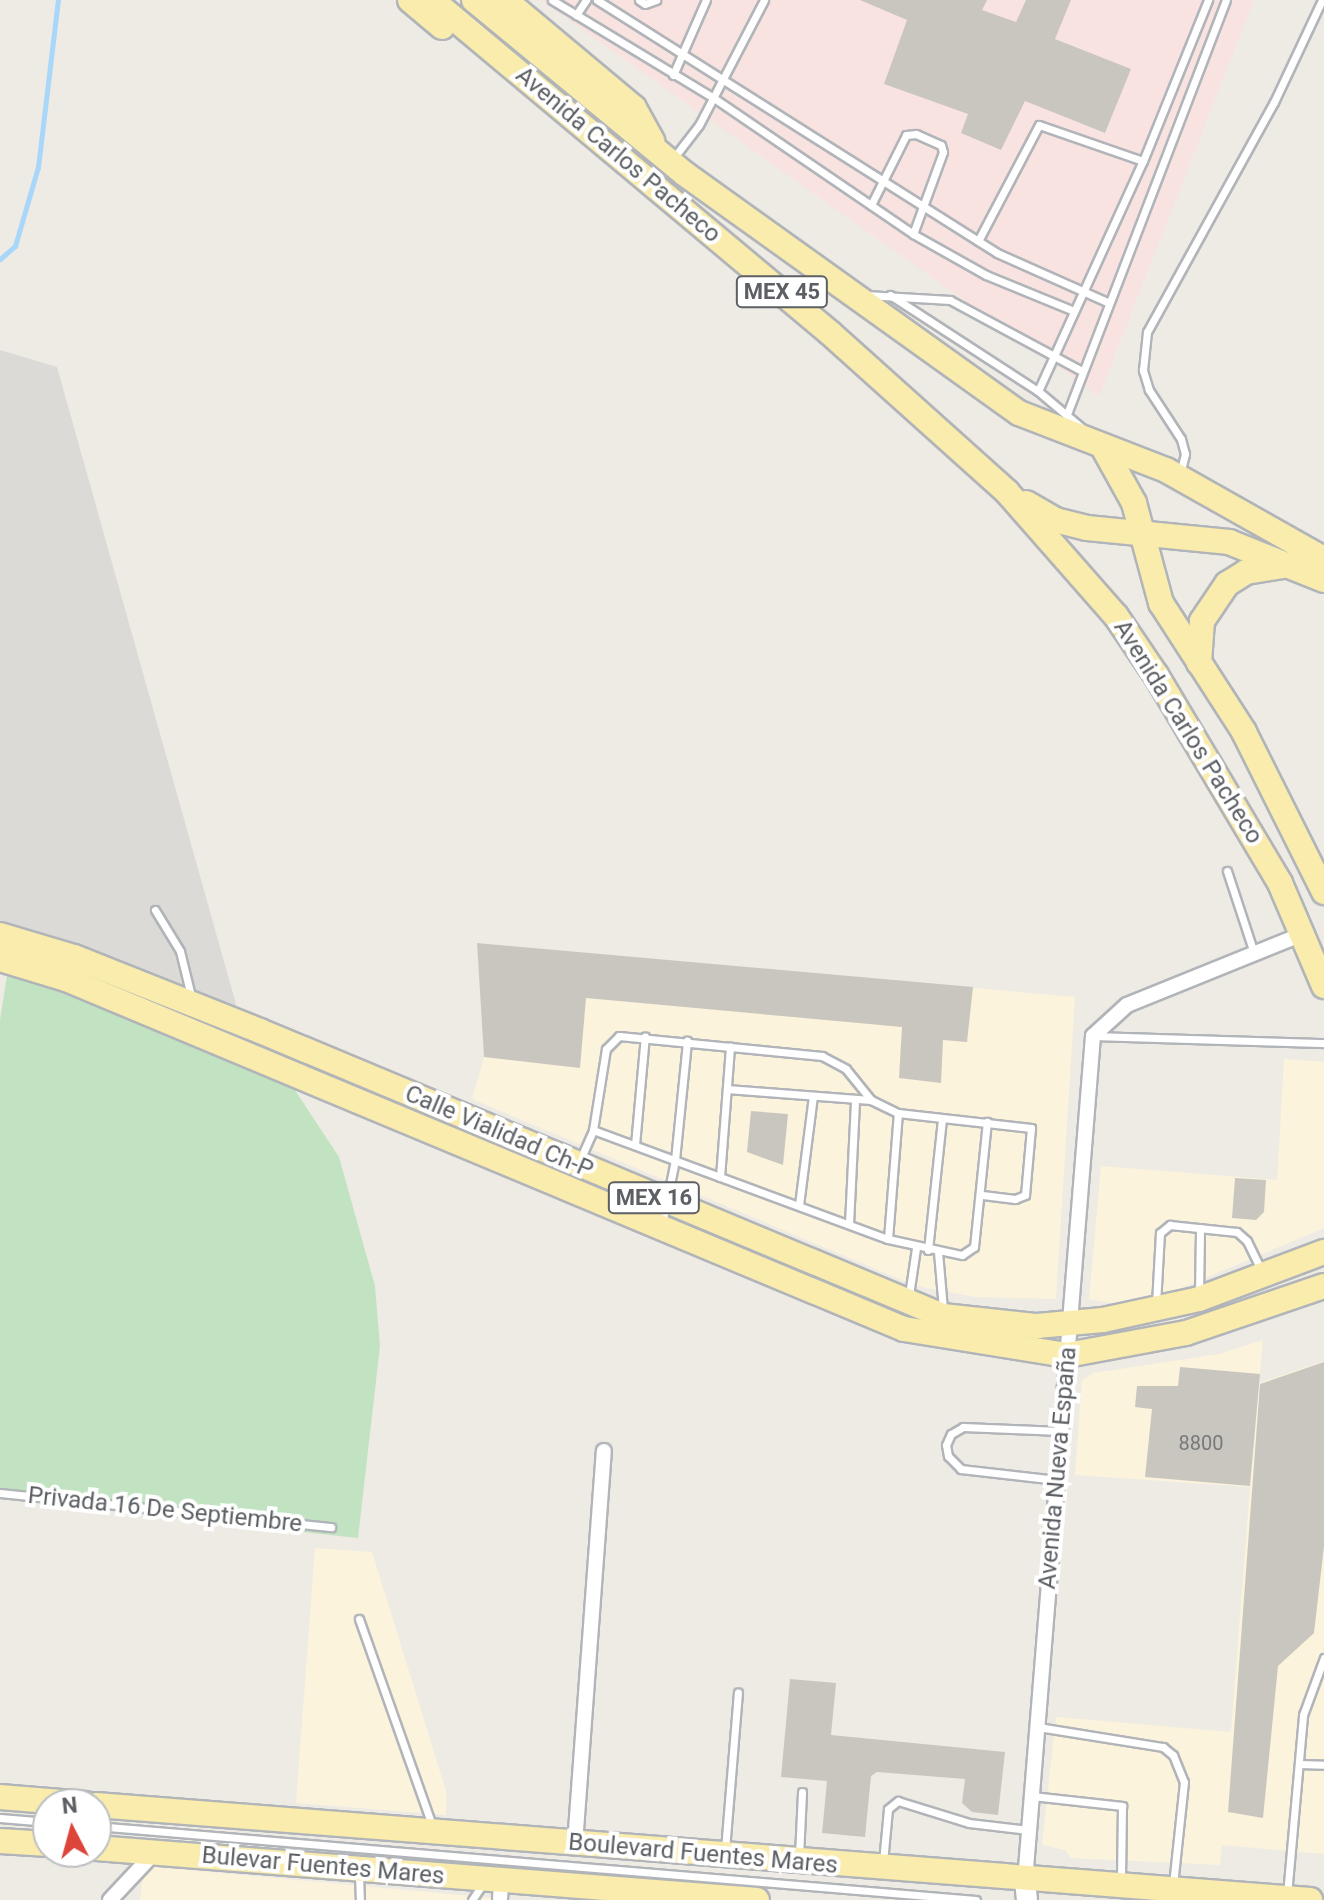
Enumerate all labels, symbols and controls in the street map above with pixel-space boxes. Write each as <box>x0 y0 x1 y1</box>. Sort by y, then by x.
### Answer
street label: Avenida Carlos Pacheco <box>510 61 726 249</box>
road number: MEX 45 <box>734 274 830 310</box>
street label: Avenida Carlos Pacheco <box>1107 615 1269 849</box>
street label: Calle Vialidad Ch-P <box>401 1079 597 1185</box>
road number: MEX 16 <box>606 1180 702 1216</box>
street label: Avenida Nueva España <box>1033 1346 1083 1590</box>
house number: 8800 <box>1179 1431 1223 1455</box>
street label: Privada 16 De Septiembre <box>26 1481 304 1539</box>
north arrow <box>32 1788 112 1868</box>
text: N <box>61 1792 79 1819</box>
street label: Boulevard Fuentes Mares <box>567 1828 839 1880</box>
street label: Bulevar Fuentes Mares <box>201 1841 445 1891</box>

